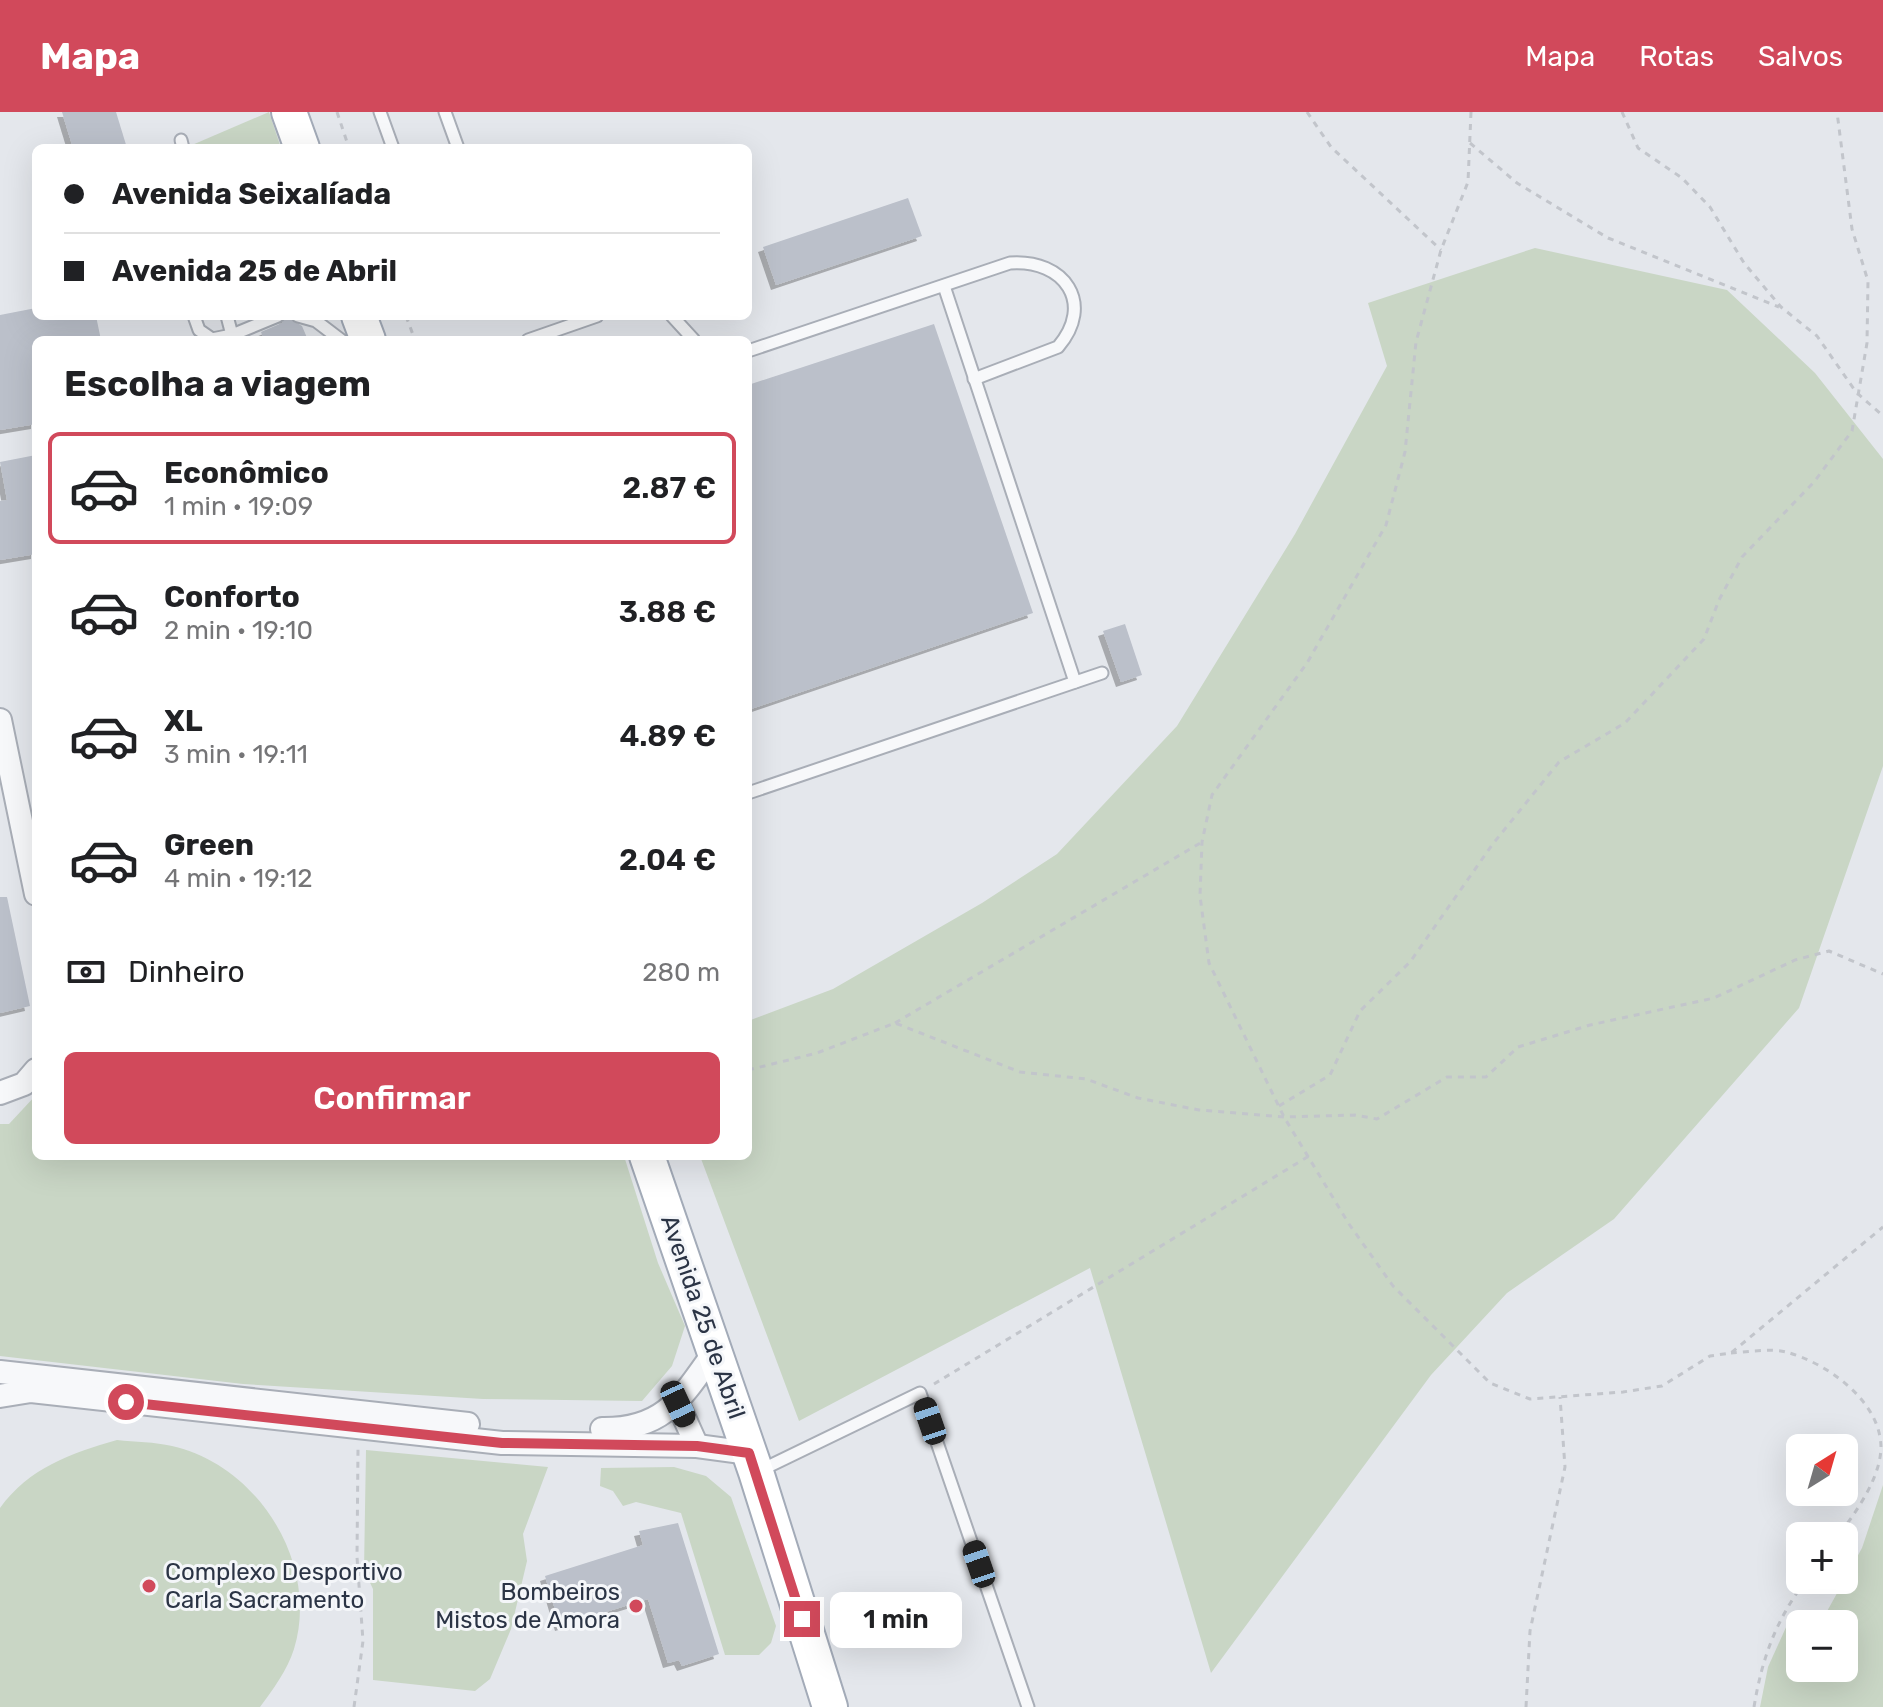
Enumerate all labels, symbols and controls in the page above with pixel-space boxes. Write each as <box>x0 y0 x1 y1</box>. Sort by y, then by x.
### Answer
text: Mapa <box>40 33 140 79</box>
text: Mapa <box>1525 40 1595 73</box>
text: Rotas <box>1639 40 1714 73</box>
text: Salvos <box>1758 40 1843 73</box>
text: Avenida Seixalíada <box>112 176 391 212</box>
text: Avenida 25 de Abril <box>112 253 397 289</box>
text: Escolha a viagem <box>64 362 371 405</box>
icon: car <box>68 452 140 524</box>
text: Econômico <box>164 455 329 491</box>
text: 2.87 € <box>622 470 716 506</box>
text: 1 min · 19:09 <box>164 491 313 522</box>
icon: car <box>68 576 140 648</box>
text: Conforto <box>164 579 300 615</box>
text: 3.88 € <box>619 594 716 630</box>
text: 2 min · 19:10 <box>164 615 313 646</box>
icon: car <box>68 700 140 772</box>
text: XL <box>164 703 203 739</box>
text: 4.89 € <box>619 718 716 754</box>
text: 3 min · 19:11 <box>164 739 308 770</box>
icon: car <box>68 824 140 896</box>
text: Green <box>164 827 254 863</box>
text: 2.04 € <box>619 842 716 878</box>
text: 4 min · 19:12 <box>164 863 313 894</box>
icon: cash <box>64 950 108 994</box>
text: Dinheiro <box>128 954 245 990</box>
text: 280 m <box>642 957 720 988</box>
button: Confirmar <box>64 1052 720 1144</box>
street label: Avenida 25 de Abril <box>655 1211 751 1423</box>
car <box>657 1377 699 1431</box>
route start <box>108 1384 144 1420</box>
car <box>911 1394 949 1448</box>
north arrow <box>1786 1434 1858 1506</box>
map controls <box>1786 1434 1858 1682</box>
button: + <box>1786 1522 1858 1594</box>
car <box>960 1537 998 1591</box>
place label: Complexo Desportivo Carla Sacramento <box>165 1558 403 1614</box>
marker: Complexo Desportivo Carla Sacramento <box>140 1577 158 1595</box>
place label: Bombeiros Mistos de Amora <box>435 1578 620 1634</box>
callout: 1 min <box>830 1591 962 1647</box>
marker: Bombeiros Mistos de Amora <box>627 1597 645 1615</box>
route end <box>784 1601 820 1637</box>
text: 1 min <box>863 1604 929 1635</box>
button: − <box>1786 1610 1858 1682</box>

